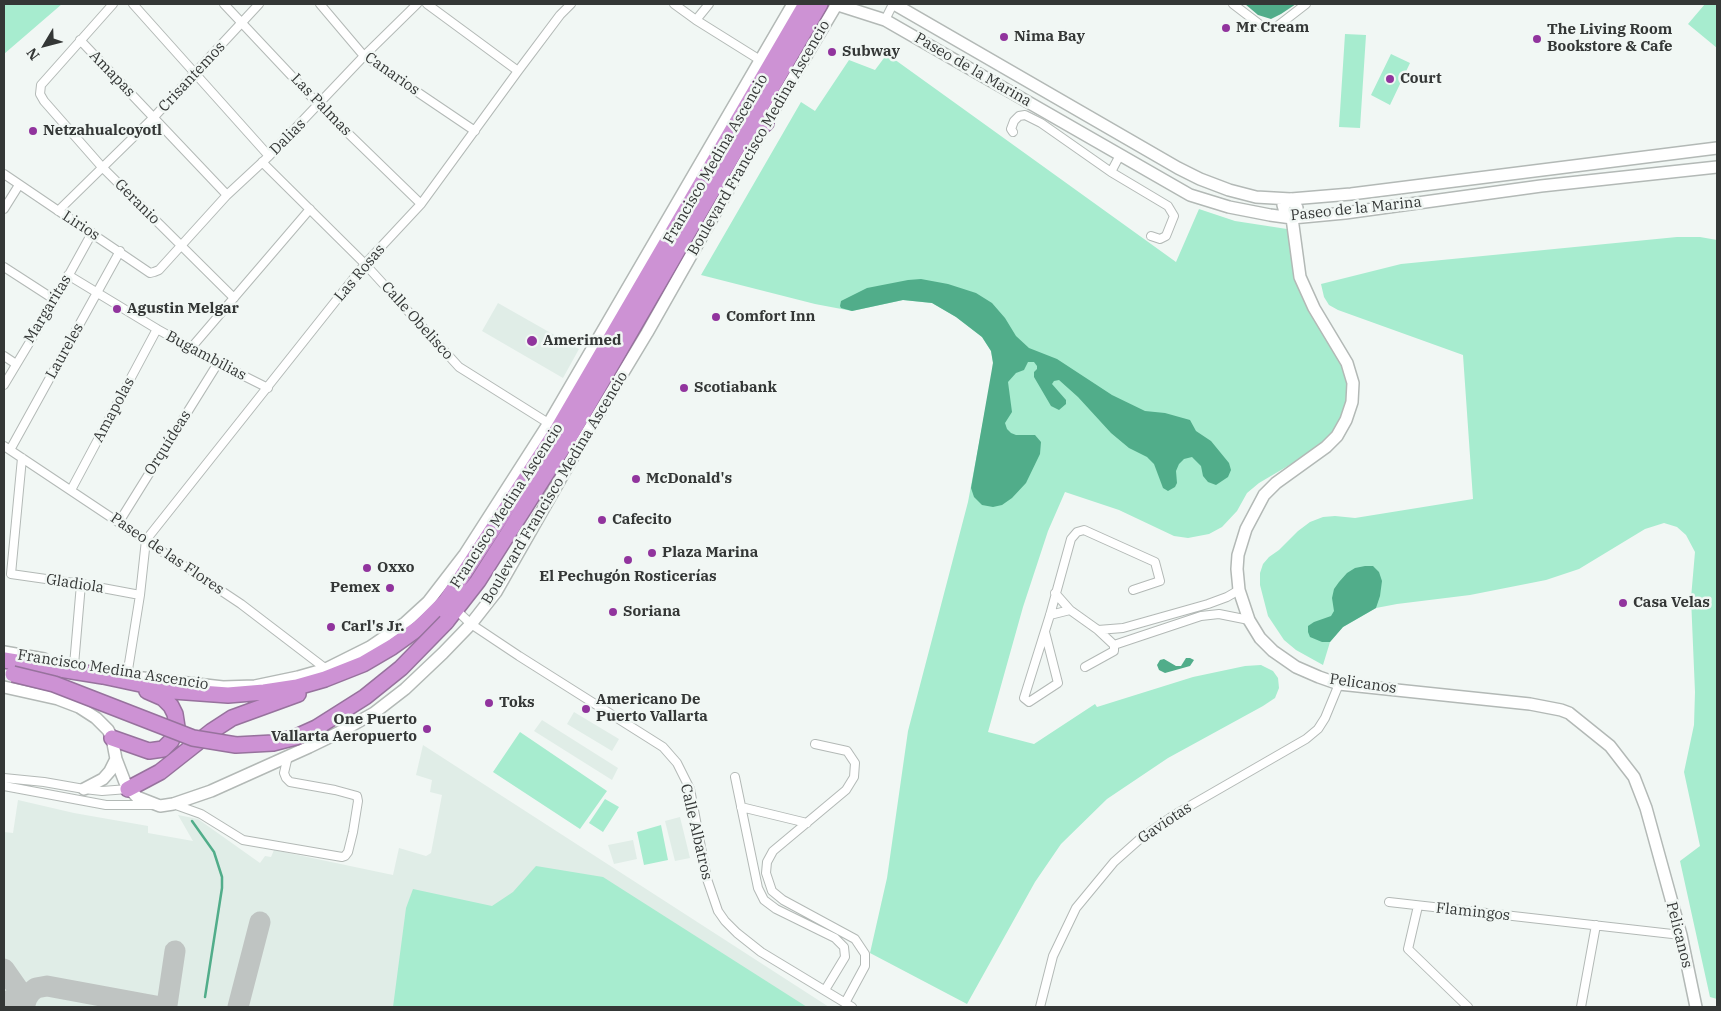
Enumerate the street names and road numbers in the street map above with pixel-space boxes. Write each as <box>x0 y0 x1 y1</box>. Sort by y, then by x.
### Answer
street label: Boulevard Francisco Medina Ascencio <box>684 17 834 259</box>
street label: Paseo de la Marina <box>911 29 1035 111</box>
street label: Crisantemos <box>155 38 229 116</box>
street label: Amapas <box>86 47 138 101</box>
street label: Canarios <box>361 49 423 99</box>
street label: Las Palmas <box>287 70 355 140</box>
street label: Francisco Medina Ascencio <box>660 71 772 247</box>
street label: Dalias <box>266 115 310 159</box>
street label: Geranio <box>111 176 163 228</box>
street label: Paseo de la Marina <box>1289 193 1423 225</box>
street label: Lirios <box>59 207 103 245</box>
street label: Las Rosas <box>331 241 389 305</box>
street label: Margaritas <box>21 272 75 346</box>
street label: Calle Obelisco <box>377 278 457 364</box>
street label: Laureles <box>42 320 88 382</box>
street label: Bugambilias <box>163 327 249 385</box>
street label: Boulevard Francisco Medina Ascencio <box>478 368 632 608</box>
street label: Amapolas <box>89 375 139 445</box>
street label: Orquídeas <box>141 407 195 479</box>
street label: Francisco Medina Ascencio <box>447 420 567 592</box>
street label: Paseo de las Flores <box>107 509 227 599</box>
street label: Gladiola <box>45 571 105 597</box>
street label: Francisco Medina Ascencio <box>16 646 210 694</box>
street label: Pelicanos <box>1328 670 1398 698</box>
street label: Calle Albatros <box>676 782 716 882</box>
street label: Gaviotas <box>1135 798 1195 848</box>
street label: Flamingos <box>1435 899 1511 925</box>
street label: Pelicanos <box>1662 900 1696 970</box>

